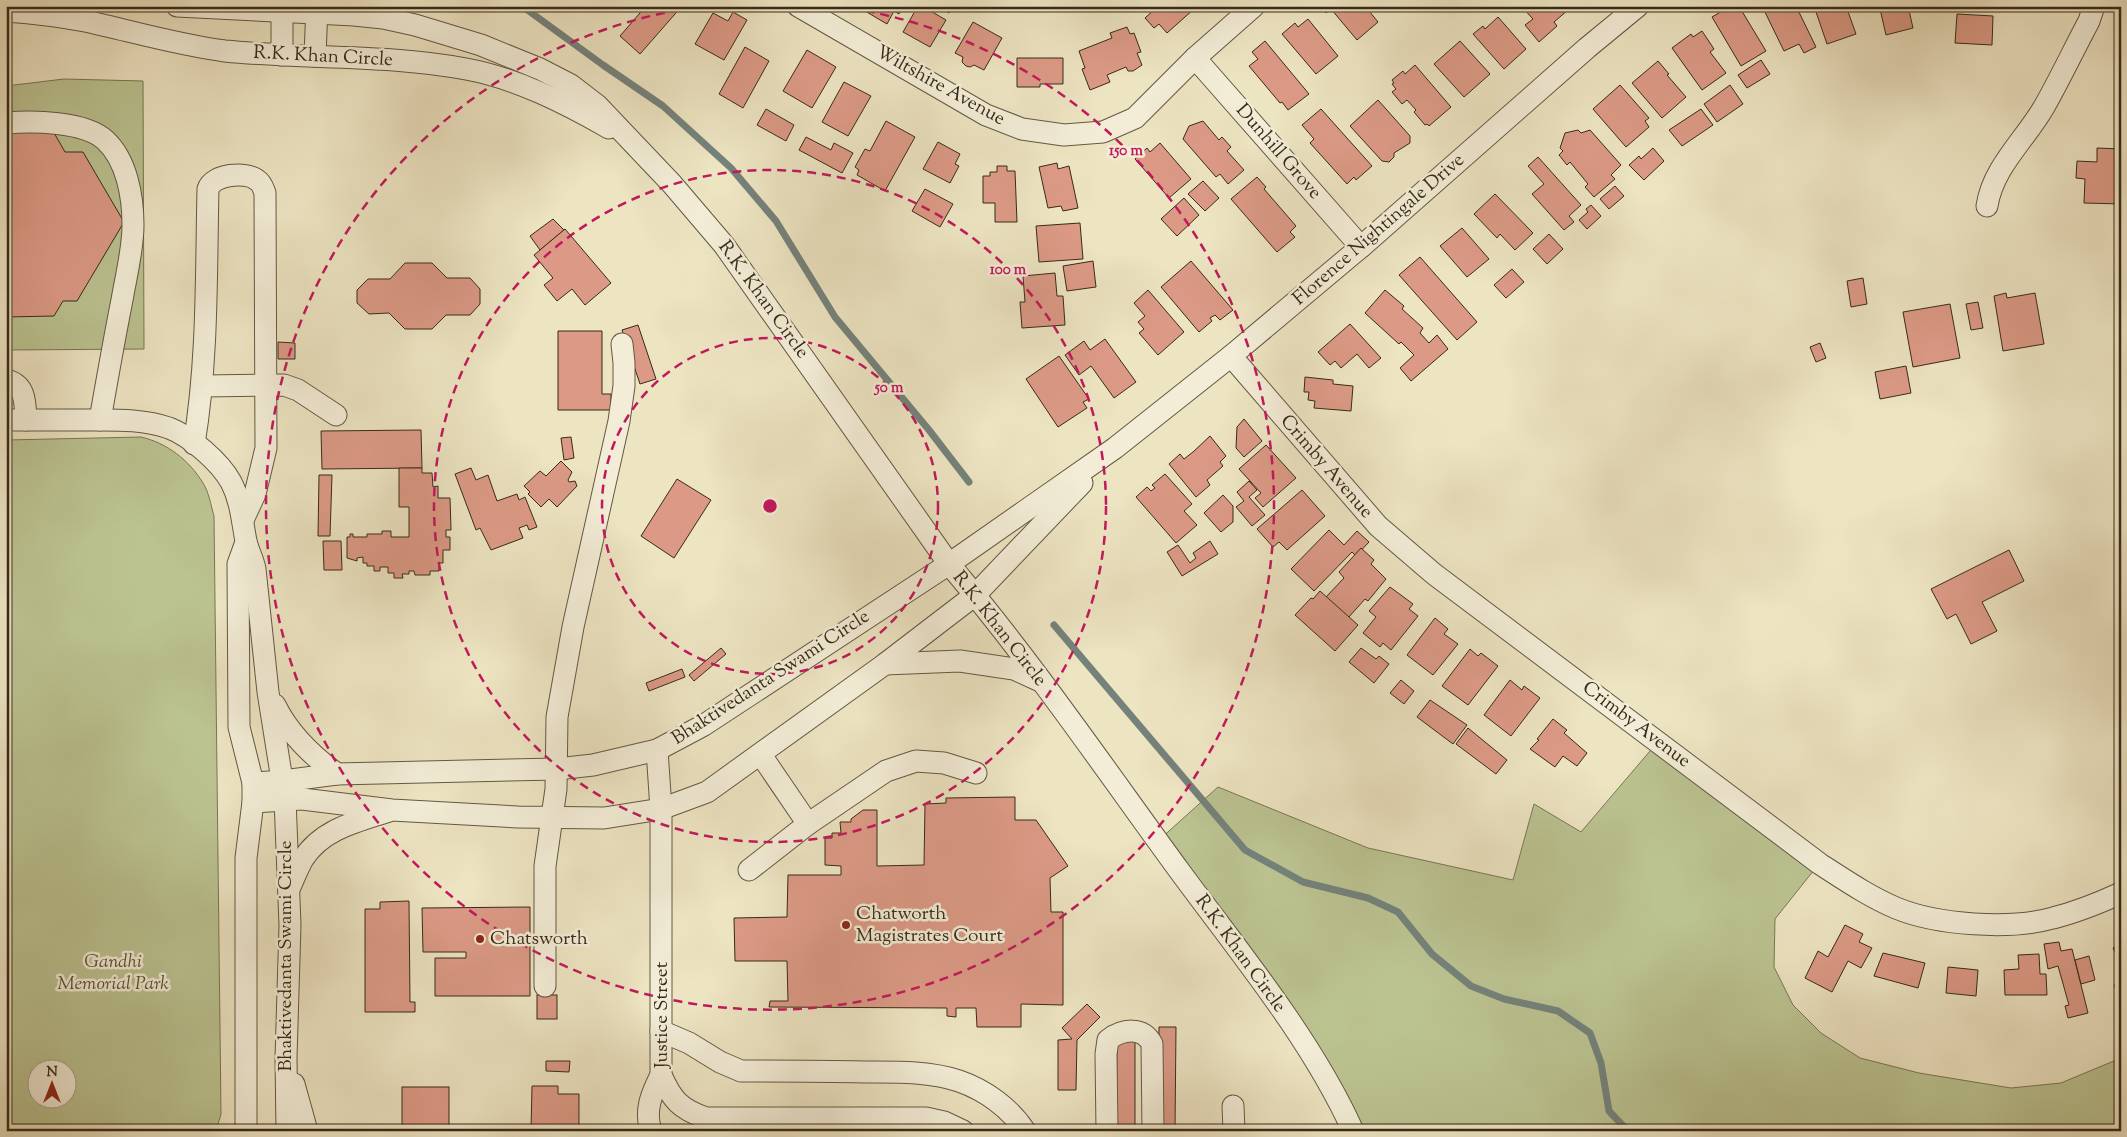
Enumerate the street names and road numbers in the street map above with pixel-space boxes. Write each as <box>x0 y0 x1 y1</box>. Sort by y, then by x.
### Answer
street label: Wiltshire Avenue <box>870 39 1010 133</box>
street label: R.K. Khan Circle <box>252 40 394 74</box>
street label: Dunhill Grove <box>1229 98 1327 206</box>
street label: Florence Nightingale Drive <box>1287 148 1471 312</box>
street label: R.K. Khan Circle <box>711 235 815 365</box>
street label: Crimby Avenue <box>1273 409 1379 525</box>
street label: R.K. Khan Circle <box>945 566 1053 693</box>
street label: Bhaktivedanta Swami Circle <box>667 604 875 752</box>
street label: Crimby Avenue <box>1576 675 1696 775</box>
street label: Bhaktivedanta Swami Circle <box>273 840 300 1072</box>
street label: R.K. Khan Circle <box>1188 889 1292 1019</box>
street label: Justice Street <box>649 961 676 1069</box>

